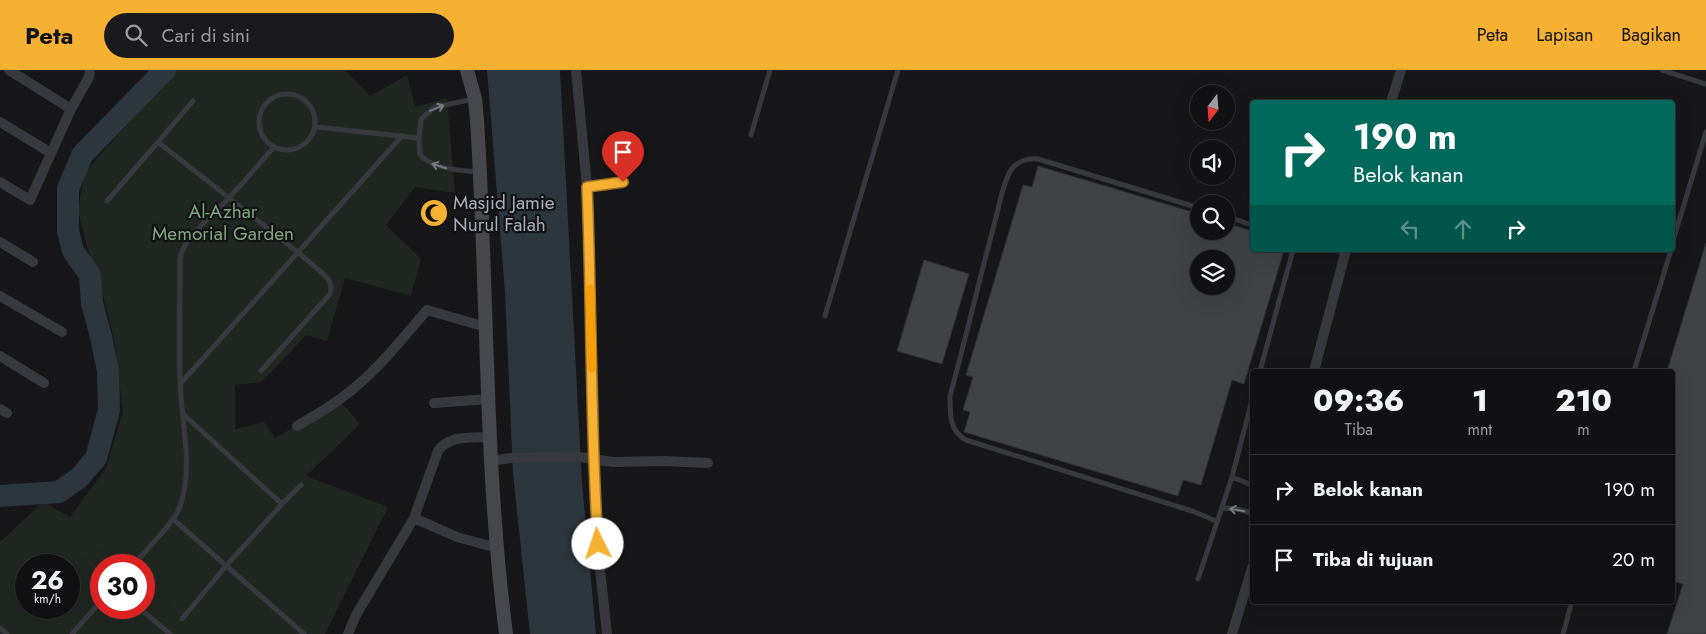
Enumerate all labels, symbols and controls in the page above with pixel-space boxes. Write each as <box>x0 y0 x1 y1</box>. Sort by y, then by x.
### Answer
search box <box>104 13 454 58</box>
text: Peta <box>25 18 74 53</box>
icon: search <box>122 21 150 49</box>
text: Cari di sini <box>162 22 250 49</box>
text: Peta <box>1477 22 1508 48</box>
text: Lapisan <box>1536 22 1593 48</box>
text: Bagikan <box>1621 22 1681 48</box>
north arrow <box>1190 85 1235 130</box>
map controls <box>1190 85 1235 295</box>
one-way arrow <box>429 103 444 112</box>
text: 190 m <box>1353 112 1457 162</box>
icon: right <box>1270 120 1335 185</box>
pin <box>602 131 644 182</box>
icon: arrive <box>609 138 637 166</box>
button: sound <box>1190 140 1235 185</box>
text: Belok kanan <box>1353 158 1464 190</box>
one-way arrow <box>432 160 448 170</box>
place label: Masjid Jamie Nurul Falah <box>453 189 555 238</box>
button: search <box>1190 195 1235 240</box>
park label: Al-Azhar Memorial Garden <box>152 198 294 247</box>
mosque icon: Masjid Jamie Nurul Falah <box>419 198 449 228</box>
icon: left <box>1396 215 1424 243</box>
icon: ahead <box>1449 215 1477 243</box>
icon: right <box>1502 215 1530 243</box>
button: layers <box>1190 250 1235 295</box>
text: 09:36 <box>1313 379 1404 422</box>
text: 1 <box>1472 379 1488 422</box>
text: 210 <box>1555 379 1612 422</box>
text: Tiba <box>1345 418 1373 441</box>
text: mnt <box>1467 418 1492 441</box>
text: m <box>1577 418 1590 441</box>
icon: right <box>1270 476 1298 504</box>
text: Belok kanan <box>1313 476 1423 503</box>
text: 190 m <box>1604 476 1655 503</box>
one-way arrow <box>1230 504 1246 514</box>
position arrow <box>571 517 623 569</box>
icon: arrive <box>1270 546 1298 574</box>
text: Tiba di tujuan <box>1313 546 1433 573</box>
text: 20 m <box>1612 546 1655 573</box>
speed limit sign: 30 <box>90 554 155 619</box>
text: 26 <box>31 562 64 598</box>
text: km/h <box>34 590 61 608</box>

